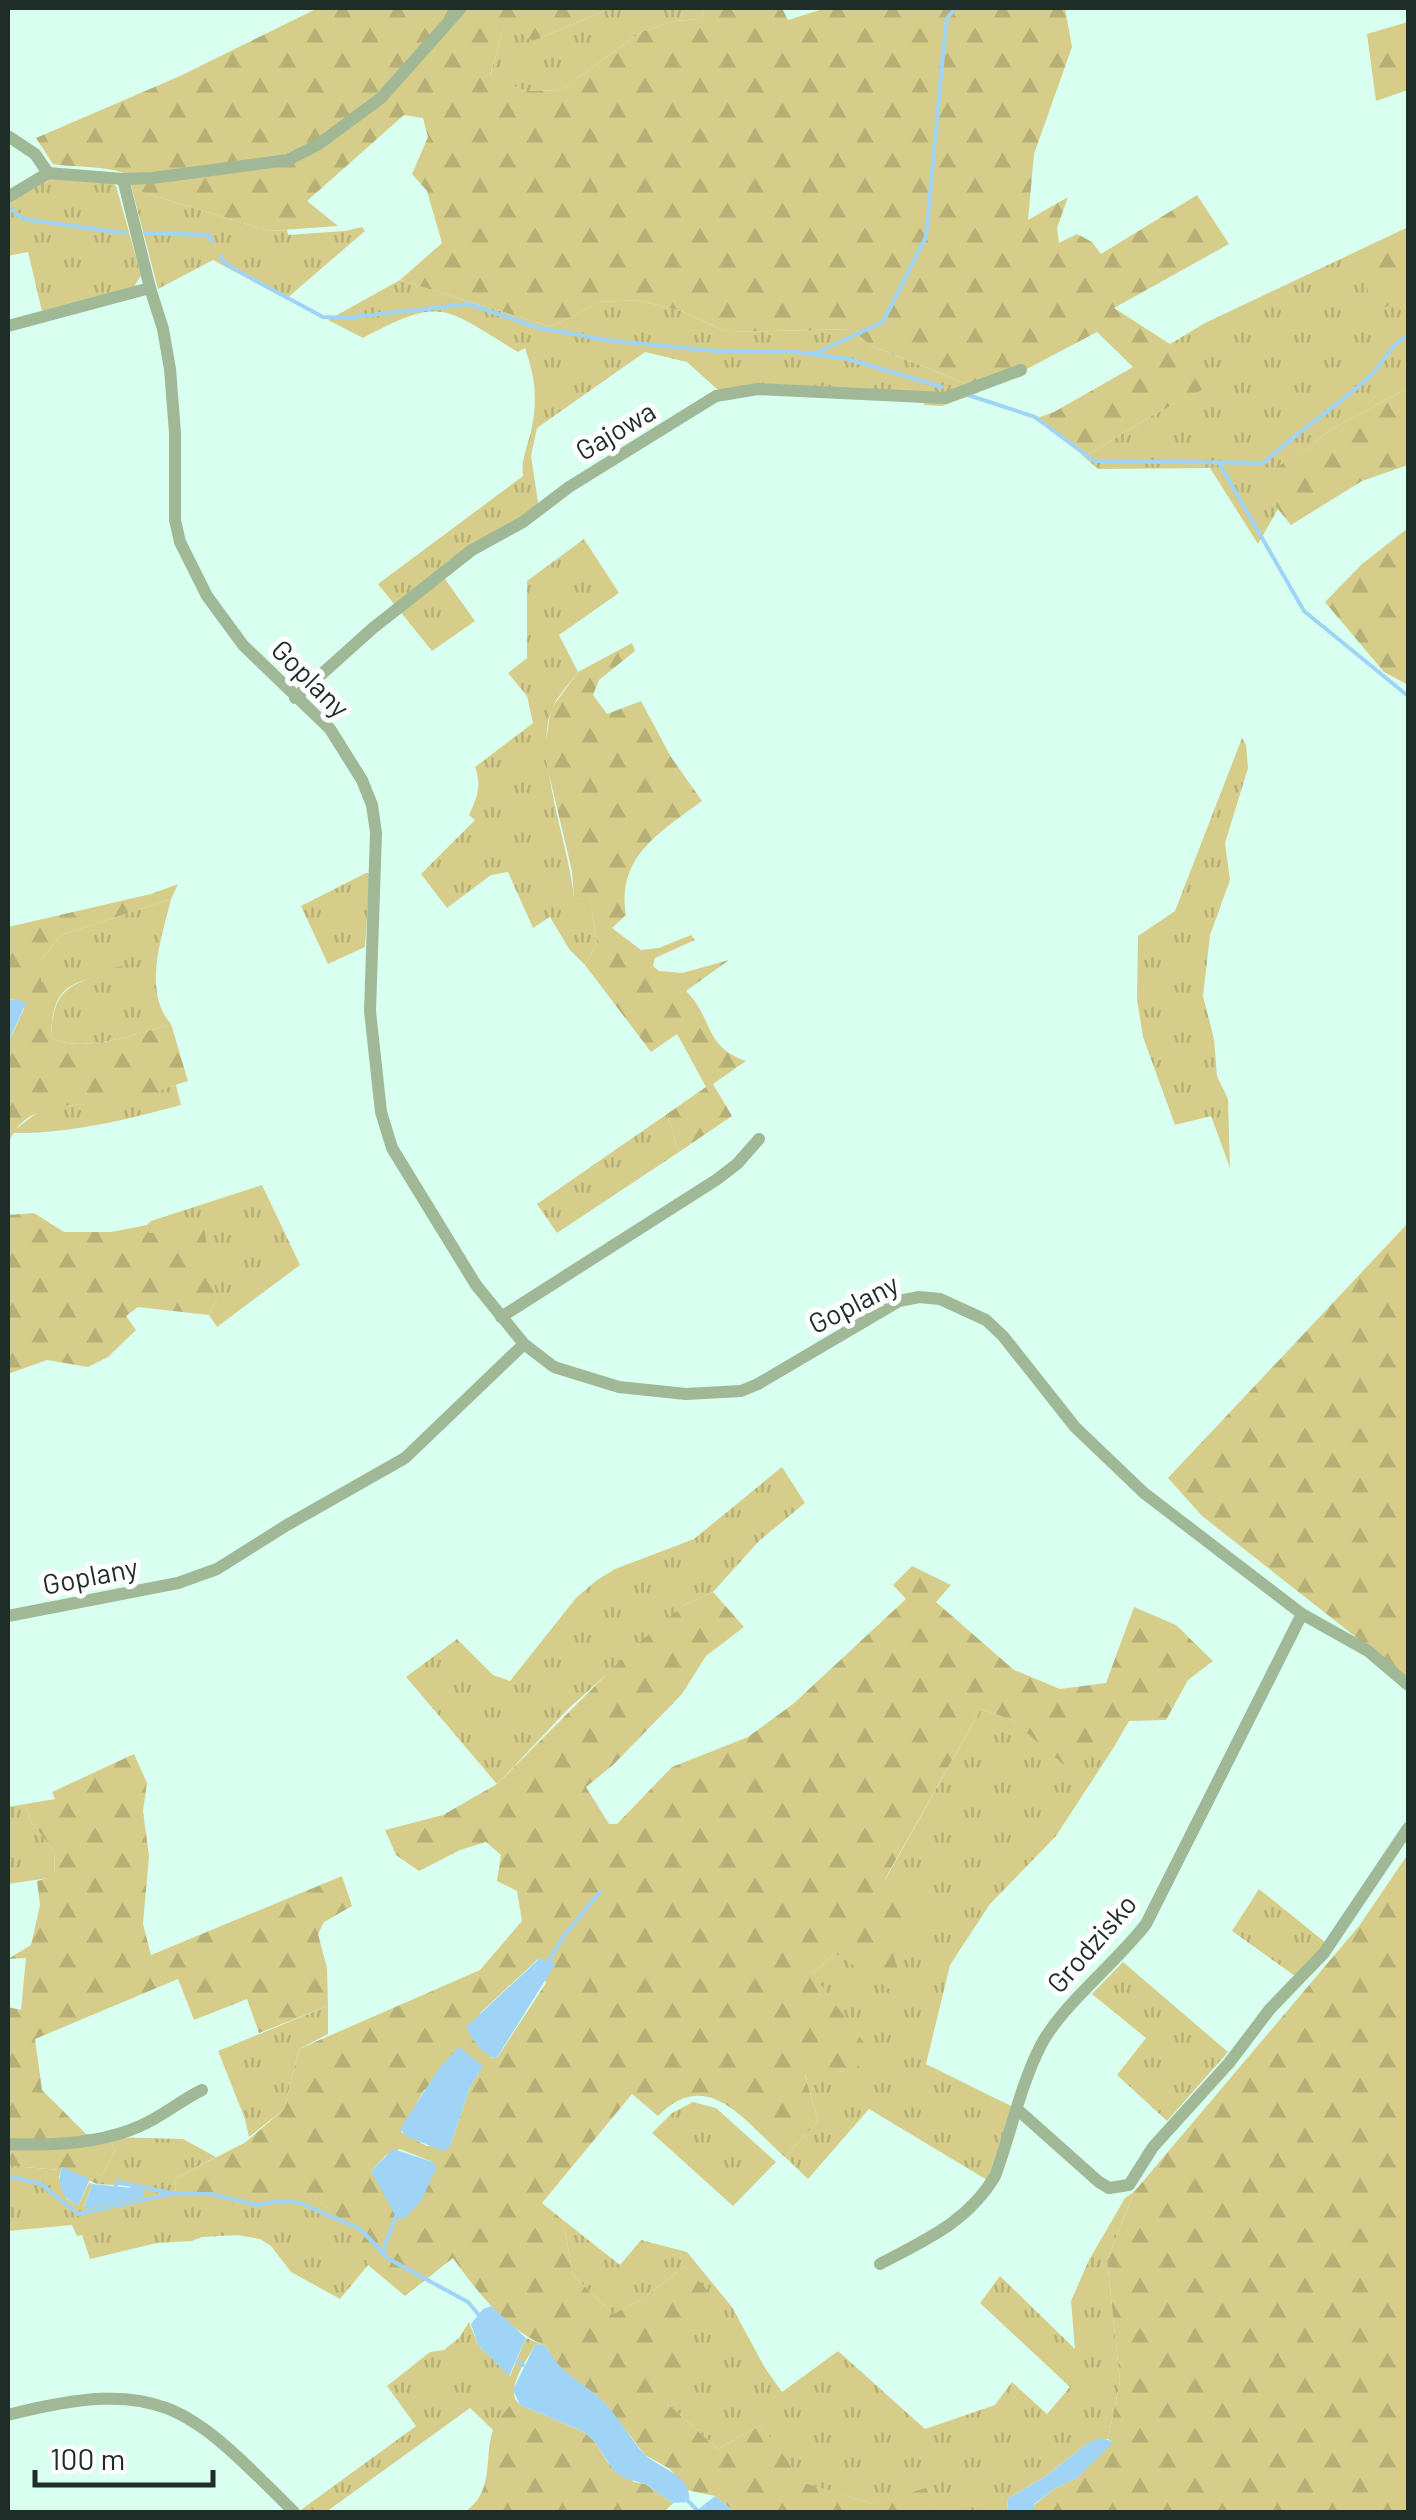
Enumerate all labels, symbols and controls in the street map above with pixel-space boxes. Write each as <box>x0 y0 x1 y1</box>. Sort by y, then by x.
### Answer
street label: Gajowa <box>569 393 661 467</box>
street label: Goplany <box>265 632 357 724</box>
street label: Goplany <box>802 1266 904 1340</box>
street label: Goplany <box>39 1549 141 1601</box>
street label: Grodzisko <box>1039 1887 1143 1999</box>
scale bar <box>35 2425 212 2487</box>
text: 100 m <box>50 2440 125 2476</box>

